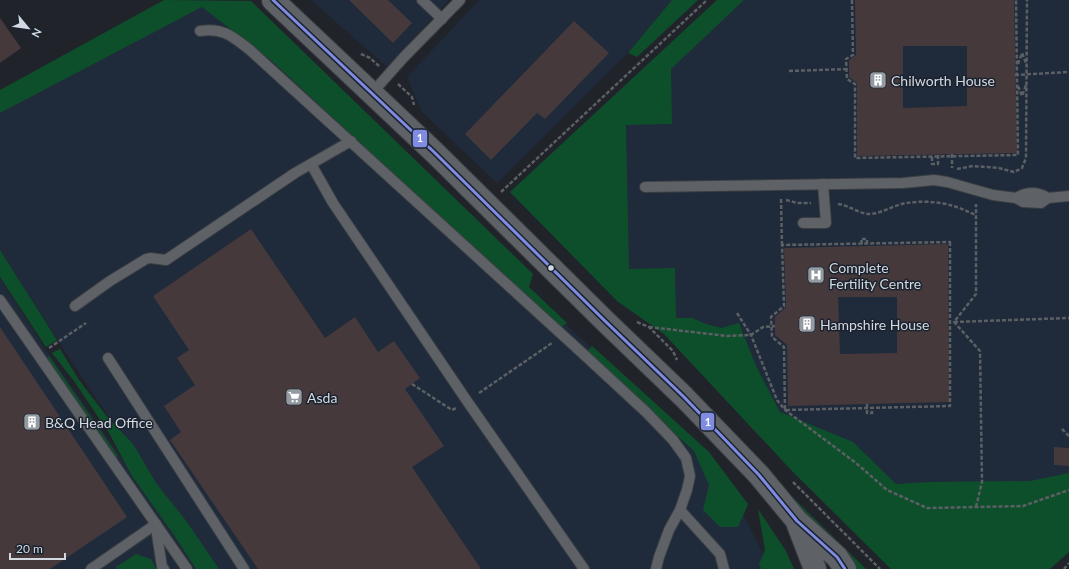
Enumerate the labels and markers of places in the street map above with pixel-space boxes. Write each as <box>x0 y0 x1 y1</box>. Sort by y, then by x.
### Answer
building icon: Chilworth House <box>868 70 888 90</box>
place label: Chilworth House <box>891 72 995 89</box>
place label: Complete Fertility Centre <box>829 259 921 292</box>
unlabelled marker <box>546 263 556 273</box>
hospital icon: Complete Fertility Centre <box>806 265 826 285</box>
building icon: Hampshire House <box>797 314 817 334</box>
place label: Hampshire House <box>820 316 930 333</box>
supermarket icon: Asda <box>284 387 304 407</box>
place label: Asda <box>307 389 337 406</box>
building icon: B&Q Head Office <box>22 412 42 432</box>
place label: B&Q Head Office <box>45 414 153 431</box>

